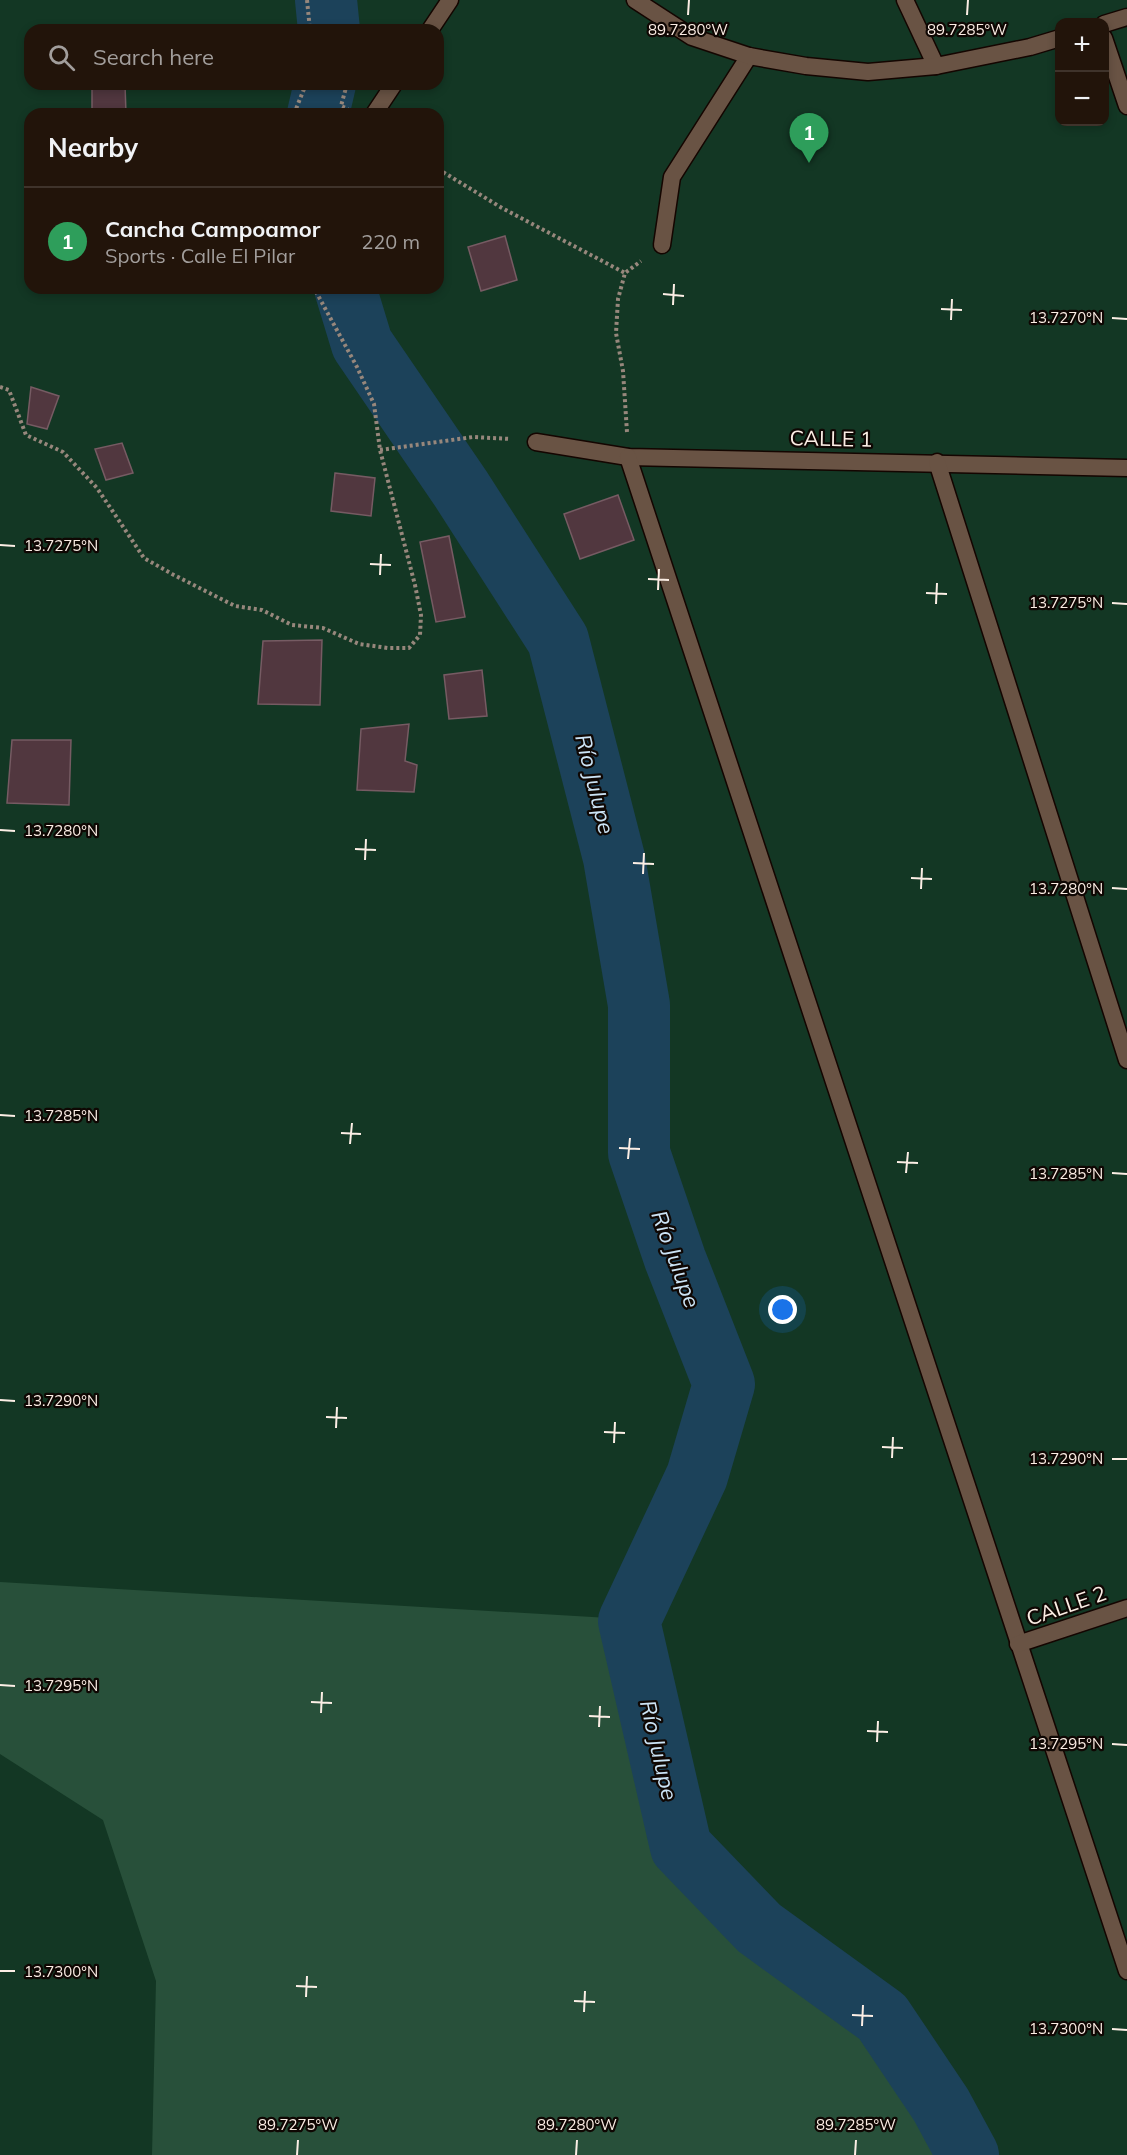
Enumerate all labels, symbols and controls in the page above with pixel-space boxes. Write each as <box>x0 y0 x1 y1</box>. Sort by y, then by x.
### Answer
map controls <box>1055 18 1109 126</box>
button: + <box>1055 18 1109 72</box>
text: 89.7280°W <box>648 20 728 39</box>
text: 89.7285°W <box>927 20 1007 39</box>
search box <box>24 24 444 90</box>
icon: search <box>45 41 78 74</box>
text: Search here <box>93 43 214 71</box>
button: − <box>1055 72 1109 126</box>
pin: 1 <box>790 114 828 163</box>
text: Nearby <box>48 131 138 164</box>
text: Cancha Campoamor <box>105 215 320 243</box>
text: 1 <box>62 229 74 254</box>
text: 220 m <box>361 229 420 254</box>
text: Sports · Calle El Pilar <box>105 243 295 268</box>
text: 13.7270°N <box>1029 308 1103 327</box>
street label: CALLE 1 <box>789 424 873 452</box>
text: 13.7275°N <box>24 536 98 555</box>
text: 13.7275°N <box>1029 593 1103 612</box>
water label: Río Julupe <box>569 731 621 837</box>
text: 13.7280°N <box>24 821 98 840</box>
text: 13.7280°N <box>1029 879 1103 898</box>
text: 13.7285°N <box>24 1106 98 1125</box>
text: 13.7285°N <box>1029 1164 1103 1183</box>
water label: Río Julupe <box>645 1206 707 1312</box>
your location <box>768 1295 797 1324</box>
text: 13.7290°N <box>24 1391 98 1410</box>
text: 13.7290°N <box>1029 1449 1103 1468</box>
street label: CALLE 2 <box>1023 1579 1109 1631</box>
text: 13.7295°N <box>24 1676 98 1695</box>
water label: Río Julupe <box>634 1697 684 1803</box>
text: 13.7295°N <box>1029 1734 1103 1753</box>
text: 13.7300°N <box>24 1962 98 1981</box>
text: 13.7300°N <box>1029 2019 1103 2038</box>
text: 89.7275°W <box>258 2115 338 2134</box>
text: 89.7280°W <box>537 2115 617 2134</box>
text: 89.7285°W <box>816 2115 896 2134</box>

